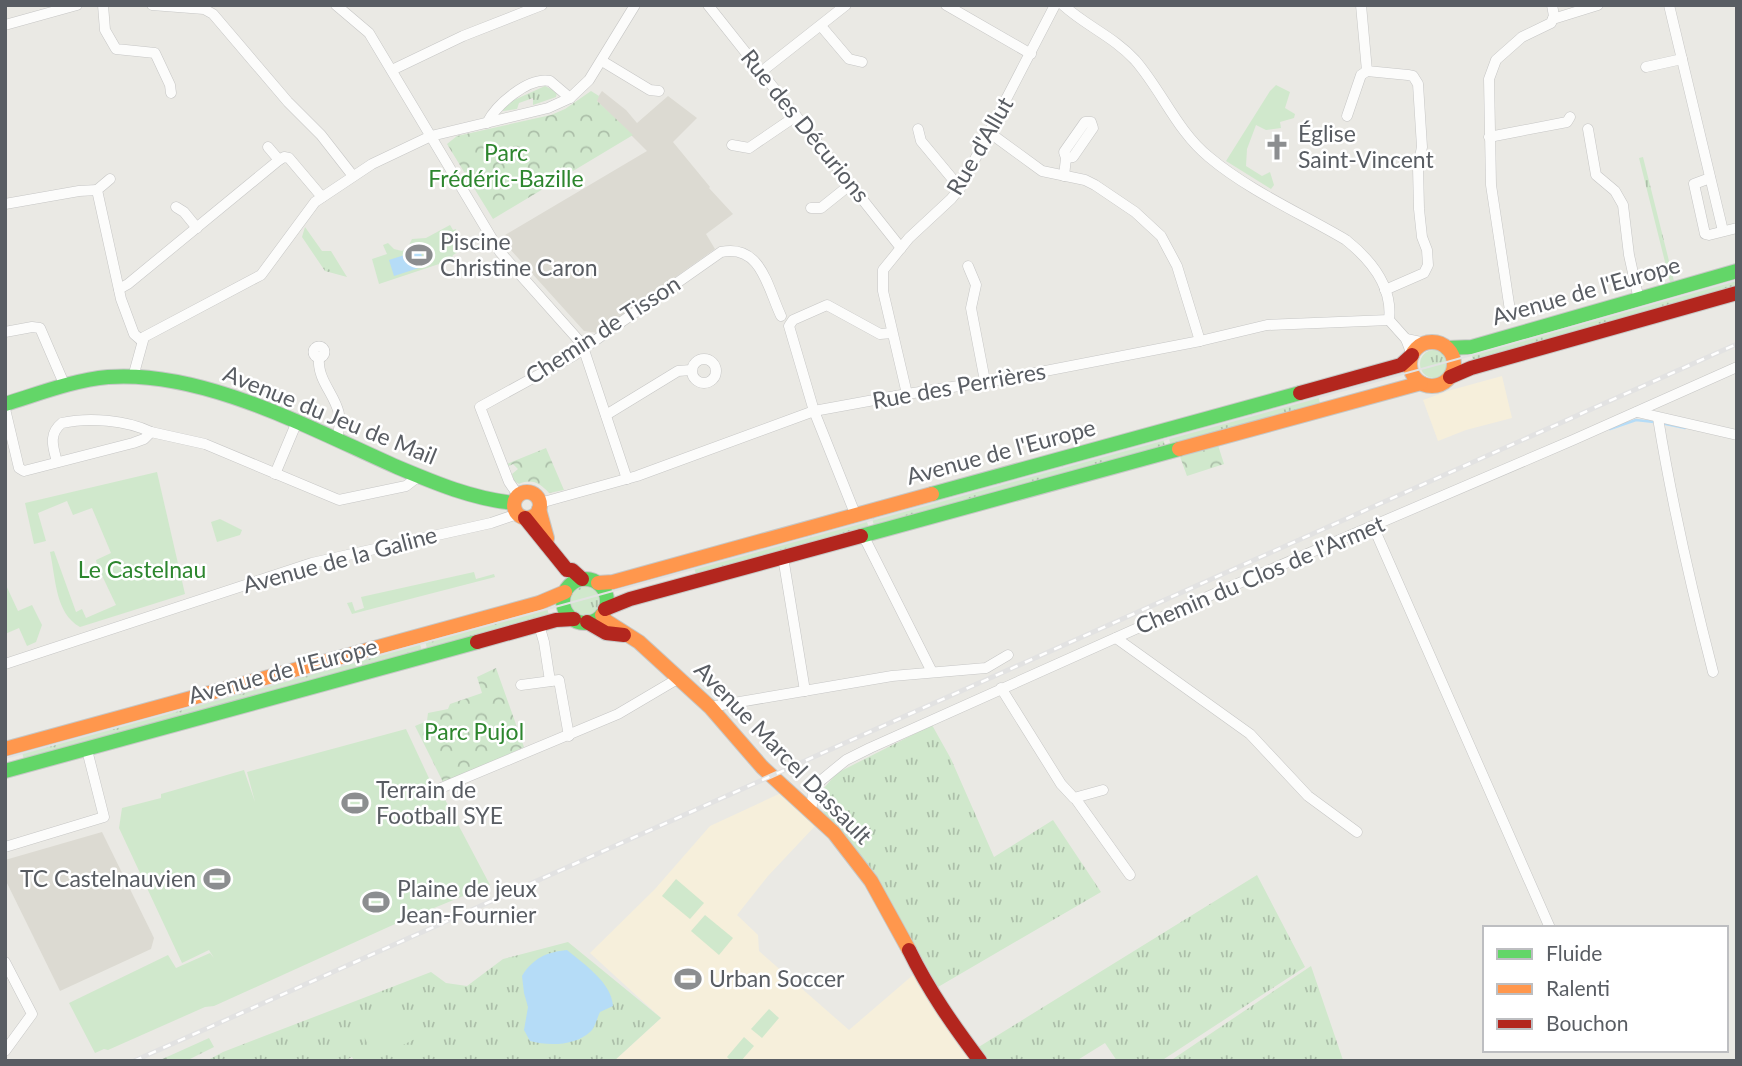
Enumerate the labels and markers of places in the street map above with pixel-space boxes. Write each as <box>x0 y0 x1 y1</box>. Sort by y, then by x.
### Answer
place label: Église Saint-Vincent <box>1298 119 1435 173</box>
church icon: Église Saint-Vincent <box>1262 132 1292 162</box>
place label: Piscine Christine Caron <box>440 227 598 281</box>
sports icon: Piscine Christine Caron <box>404 240 434 270</box>
place label: Terrain de Football SYE <box>376 775 503 829</box>
sports icon: Terrain de Football SYE <box>340 788 370 818</box>
place label: TC Castelnauvien <box>20 864 196 892</box>
sports icon: TC Castelnauvien <box>202 864 232 894</box>
place label: Plaine de jeux Jean-Fournier <box>397 874 537 928</box>
sports icon: Plaine de jeux Jean-Fournier <box>361 887 391 917</box>
sports icon: Urban Soccer <box>673 964 703 994</box>
place label: Urban Soccer <box>709 964 845 992</box>

